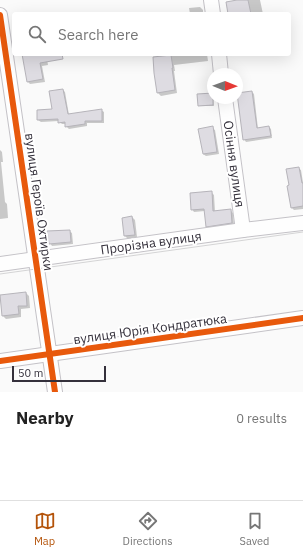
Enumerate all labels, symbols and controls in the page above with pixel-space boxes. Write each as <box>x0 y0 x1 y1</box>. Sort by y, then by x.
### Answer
search box <box>12 12 291 56</box>
icon: search <box>26 23 48 45</box>
text: Search here <box>58 25 138 44</box>
north arrow <box>207 68 243 104</box>
street label: Осіння вулиця <box>219 120 249 208</box>
street label: вулиця Героїв Охтирки <box>21 132 57 272</box>
street label: Прорізна вулиця <box>99 227 203 259</box>
street label: вулиця Юрія Кондратюка <box>72 310 228 348</box>
scale bar <box>12 364 106 383</box>
text: 50 m <box>18 366 43 380</box>
text: Nearby <box>16 407 74 429</box>
text: 0 results <box>236 410 287 427</box>
tab: Map <box>34 510 56 548</box>
tab: Directions <box>123 510 173 548</box>
tab: Saved <box>240 510 269 548</box>

